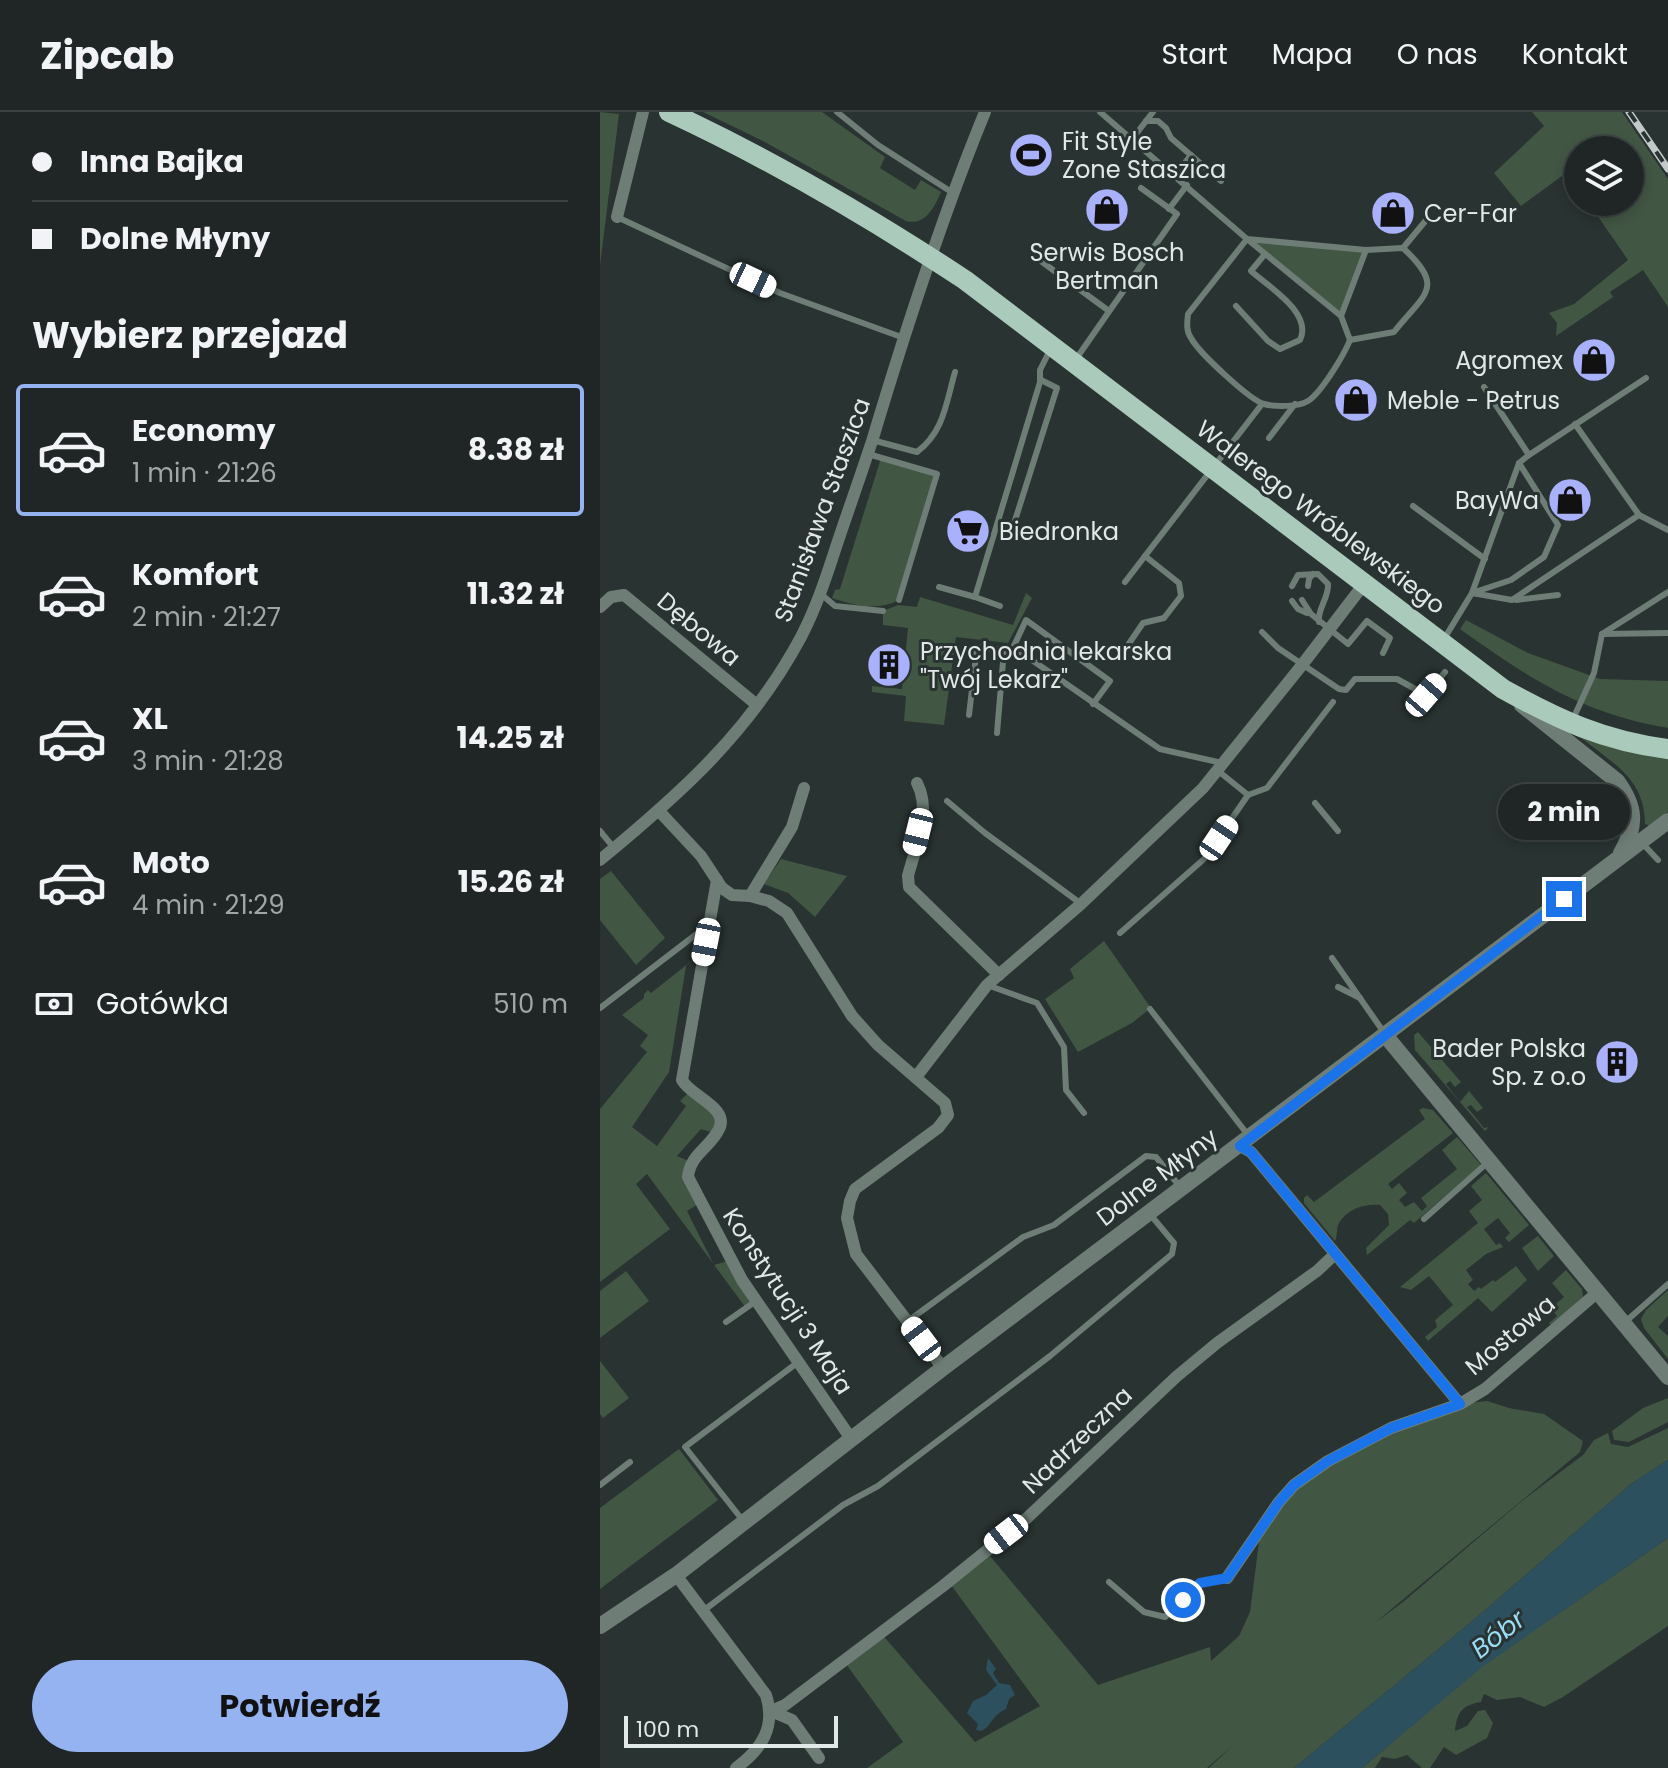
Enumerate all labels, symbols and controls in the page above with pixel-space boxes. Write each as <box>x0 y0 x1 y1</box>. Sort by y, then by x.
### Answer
text: Zipcab <box>40 29 174 82</box>
text: Start <box>1162 35 1228 74</box>
text: Mapa <box>1272 35 1353 74</box>
text: O nas <box>1397 35 1478 74</box>
text: Kontakt <box>1522 35 1628 74</box>
place label: Fit Style Zone Staszica <box>1062 125 1226 186</box>
sports icon: Fit Style Zone Staszica <box>1007 131 1055 179</box>
map controls <box>1564 136 1644 216</box>
button: layers <box>1564 136 1644 216</box>
text: Inna Bajka <box>80 140 244 183</box>
shop icon: Serwis Bosch Bertman <box>1083 186 1131 234</box>
shop icon: Cer-Far <box>1369 189 1417 237</box>
place label: Cer-Far <box>1424 197 1517 230</box>
text: Dolne Młyny <box>80 217 270 260</box>
place label: Serwis Bosch Bertman <box>1030 236 1184 297</box>
car <box>726 259 780 301</box>
text: Wybierz przejazd <box>32 310 348 361</box>
shop icon: Agromex <box>1570 336 1618 384</box>
place label: Agromex <box>1455 344 1563 377</box>
shop icon: Meble - Petrus <box>1332 376 1380 424</box>
place label: Meble - Petrus <box>1387 384 1560 417</box>
street label: Stanisława Staszica <box>766 393 878 627</box>
text: Economy <box>132 409 276 452</box>
street label: Walerego Wróblewskiego <box>1190 412 1452 622</box>
icon: car <box>36 414 108 486</box>
text: 8.38 zł <box>468 428 564 471</box>
text: 1 min · 21:26 <box>132 455 277 491</box>
shop icon: BayWa <box>1546 476 1594 524</box>
place label: BayWa <box>1455 484 1539 517</box>
supermarket icon: Biedronka <box>944 507 992 555</box>
place label: Biedronka <box>999 515 1119 548</box>
text: Komfort <box>132 553 259 596</box>
icon: car <box>36 558 108 630</box>
text: 11.32 zł <box>467 572 564 615</box>
street label: Dębowa <box>650 584 748 674</box>
text: 2 min · 21:27 <box>132 599 281 635</box>
place label: Przychodnia lekarska "Twój Lekarz" <box>920 635 1172 696</box>
building icon: Przychodnia lekarska "Twój Lekarz" <box>865 641 913 689</box>
car <box>1401 669 1451 721</box>
text: XL <box>132 697 168 740</box>
icon: car <box>36 702 108 774</box>
text: 14.25 zł <box>456 716 564 759</box>
text: 3 min · 21:28 <box>132 743 284 779</box>
callout: 2 min <box>1498 783 1630 839</box>
text: 2 min <box>1527 794 1601 830</box>
car <box>901 806 935 858</box>
car <box>1196 811 1242 865</box>
text: Moto <box>132 841 210 884</box>
icon: car <box>36 846 108 918</box>
text: 15.26 zł <box>458 860 564 903</box>
route end <box>1546 881 1582 917</box>
text: 4 min · 21:29 <box>132 887 285 923</box>
car <box>690 916 722 968</box>
icon: cash <box>32 982 76 1026</box>
text: Gotówka <box>96 982 229 1025</box>
text: 510 m <box>493 986 568 1022</box>
place label: Bader Polska Sp. z o.o <box>1432 1032 1586 1093</box>
building icon: Bader Polska Sp. z o.o <box>1593 1038 1641 1086</box>
street label: Dolne Młyny <box>1090 1120 1225 1233</box>
street label: Konstytucji 3 Maja <box>715 1201 861 1401</box>
street label: Mostowa <box>1458 1287 1562 1383</box>
car <box>897 1313 945 1365</box>
street label: Nadrzeczna <box>1015 1379 1139 1501</box>
car <box>980 1510 1032 1558</box>
route start <box>1165 1582 1201 1618</box>
water label: Bóbr <box>1463 1601 1534 1667</box>
button: Potwierdź <box>32 1660 568 1752</box>
scale bar <box>624 1712 838 1748</box>
text: 100 m <box>636 1714 699 1745</box>

